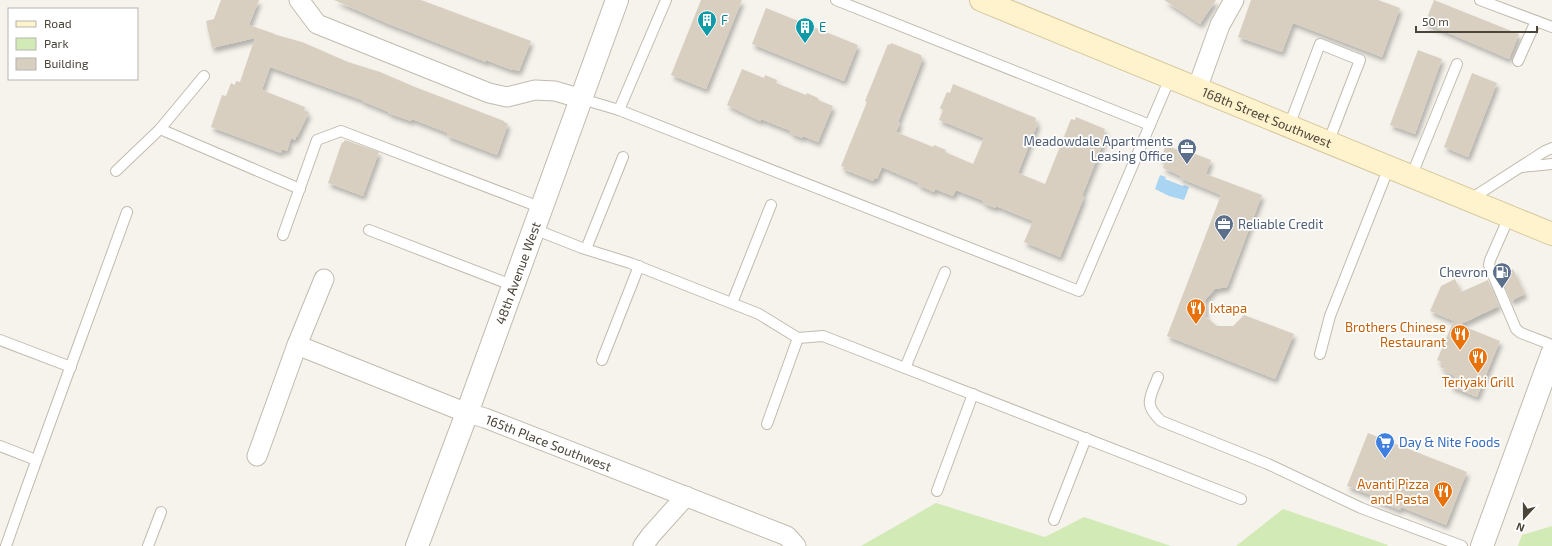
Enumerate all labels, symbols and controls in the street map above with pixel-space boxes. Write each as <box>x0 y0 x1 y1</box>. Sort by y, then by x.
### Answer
legend <box>8 8 138 80</box>
scale bar <box>1416 8 1537 34</box>
building icon: F <box>696 9 718 37</box>
place label: F <box>721 12 728 28</box>
text: 50 m <box>1422 14 1449 28</box>
text: Road <box>44 16 72 30</box>
building icon: E <box>794 16 816 44</box>
place label: E <box>819 19 826 35</box>
text: Park <box>44 36 69 50</box>
text: Building <box>44 56 89 70</box>
street label: 168th Street Southwest <box>1200 83 1334 151</box>
place label: Meadowdale Apartments Leasing Office <box>1024 133 1173 164</box>
office icon: Meadowdale Apartments Leasing Office <box>1176 137 1198 165</box>
office icon: Reliable Credit <box>1213 213 1235 241</box>
place label: Reliable Credit <box>1238 216 1323 232</box>
street label: 48th Avenue West <box>492 220 544 327</box>
fuel station icon: Chevron <box>1491 261 1513 289</box>
place label: Chevron <box>1439 264 1488 280</box>
restaurant icon: Ixtapa <box>1185 297 1207 325</box>
place label: Ixtapa <box>1210 300 1247 316</box>
place label: Brothers Chinese Restaurant <box>1345 319 1446 350</box>
restaurant icon: Brothers Chinese Restaurant <box>1449 323 1471 351</box>
restaurant icon: Teriyaki Grill <box>1467 346 1489 374</box>
place label: Teriyaki Grill <box>1442 374 1514 390</box>
street label: 165th Place Southwest <box>483 411 614 475</box>
supermarket icon: Day & Nite Foods <box>1374 431 1396 459</box>
place label: Day & Nite Foods <box>1399 434 1500 450</box>
place label: Avanti Pizza and Pasta <box>1357 476 1429 507</box>
restaurant icon: Avanti Pizza and Pasta <box>1432 480 1454 508</box>
north arrow <box>1504 498 1544 538</box>
text: N <box>1514 520 1526 535</box>

